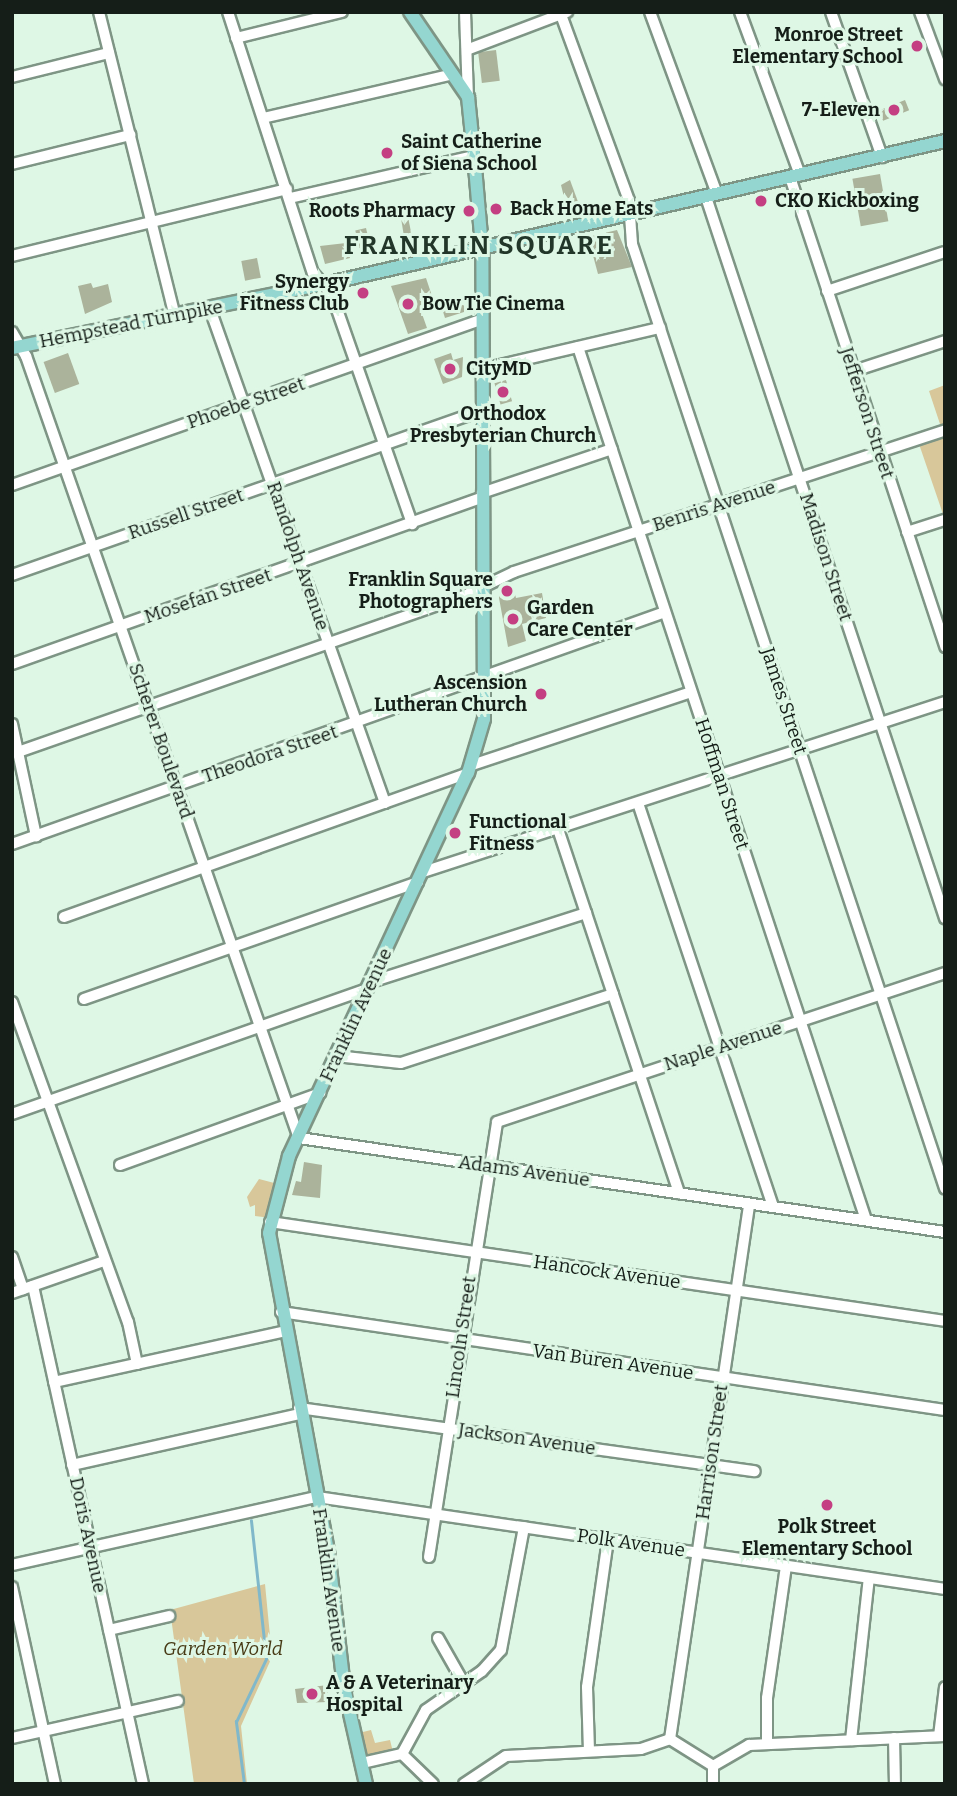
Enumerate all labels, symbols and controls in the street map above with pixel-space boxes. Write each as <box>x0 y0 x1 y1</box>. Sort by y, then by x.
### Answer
place label: Monroe Street Elementary School <box>732 24 903 68</box>
marker: Monroe Street Elementary School <box>909 38 925 54</box>
place label: 7-Eleven <box>802 99 880 121</box>
marker: 7-Eleven <box>886 102 902 118</box>
place label: Saint Catherine of Siena School <box>401 131 542 175</box>
marker: Saint Catherine of Siena School <box>379 145 395 161</box>
place label: CKO Kickboxing <box>775 190 919 212</box>
marker: CKO Kickboxing <box>753 193 769 209</box>
place label: Back Home Eats <box>510 198 653 220</box>
place label: Roots Pharmacy <box>309 200 455 222</box>
marker: Back Home Eats <box>488 201 504 217</box>
marker: Roots Pharmacy <box>461 203 477 219</box>
district label: FRANKLIN SQUARE <box>346 230 612 262</box>
place label: Synergy Fitness Club <box>239 271 349 315</box>
marker: Synergy Fitness Club <box>355 285 371 301</box>
place label: Bow Tie Cinema <box>422 293 565 315</box>
street label: Hempstead Turnpike <box>37 295 225 353</box>
marker: Bow Tie Cinema <box>400 296 416 312</box>
street label: Jefferson Street <box>835 344 899 482</box>
place label: CityMD <box>466 358 532 380</box>
marker: CityMD <box>440 359 460 379</box>
street label: Phoebe Street <box>184 372 308 434</box>
marker: Orthodox Presbyterian Church <box>495 384 511 400</box>
place label: Orthodox Presbyterian Church <box>410 403 596 447</box>
street label: Benris Avenue <box>650 475 778 537</box>
street label: Randolph Avenue <box>262 479 334 633</box>
street label: Russell Street <box>125 484 247 544</box>
street label: Madison Street <box>795 490 857 624</box>
street label: Mosefan Street <box>141 564 275 628</box>
place label: Franklin Square Photographers <box>348 569 493 613</box>
marker: Franklin Square Photographers <box>499 583 515 599</box>
place label: Garden Care Center <box>527 597 633 641</box>
marker: Garden Care Center <box>505 611 521 627</box>
street label: James Street <box>756 645 812 757</box>
street label: Scherer Boulevard <box>124 660 198 822</box>
place label: Ascension Lutheran Church <box>374 672 527 716</box>
marker: Ascension Lutheran Church <box>533 686 549 702</box>
street label: Hoffman Street <box>690 715 754 853</box>
street label: Theodora Street <box>199 720 341 788</box>
place label: Functional Fitness <box>469 811 567 855</box>
marker: Functional Fitness <box>447 825 463 841</box>
street label: Franklin Avenue <box>315 945 397 1085</box>
street label: Naple Avenue <box>661 1016 785 1076</box>
street label: Adams Avenue <box>457 1151 591 1191</box>
street label: Hancock Avenue <box>532 1250 682 1294</box>
street label: Lincoln Street <box>441 1274 481 1400</box>
street label: Van Buren Avenue <box>531 1339 695 1385</box>
street label: Harrison Street <box>691 1383 733 1521</box>
street label: Jackson Avenue <box>457 1418 597 1460</box>
street label: Doris Avenue <box>65 1475 111 1595</box>
marker: Polk Street Elementary School <box>819 1497 835 1513</box>
street label: Franklin Avenue <box>308 1507 350 1653</box>
place label: Polk Street Elementary School <box>742 1516 912 1560</box>
street label: Polk Avenue <box>576 1524 686 1562</box>
park label: Garden World <box>163 1638 283 1660</box>
place label: A & A Veterinary Hospital <box>326 1672 474 1716</box>
marker: A & A Veterinary Hospital <box>304 1686 320 1702</box>

